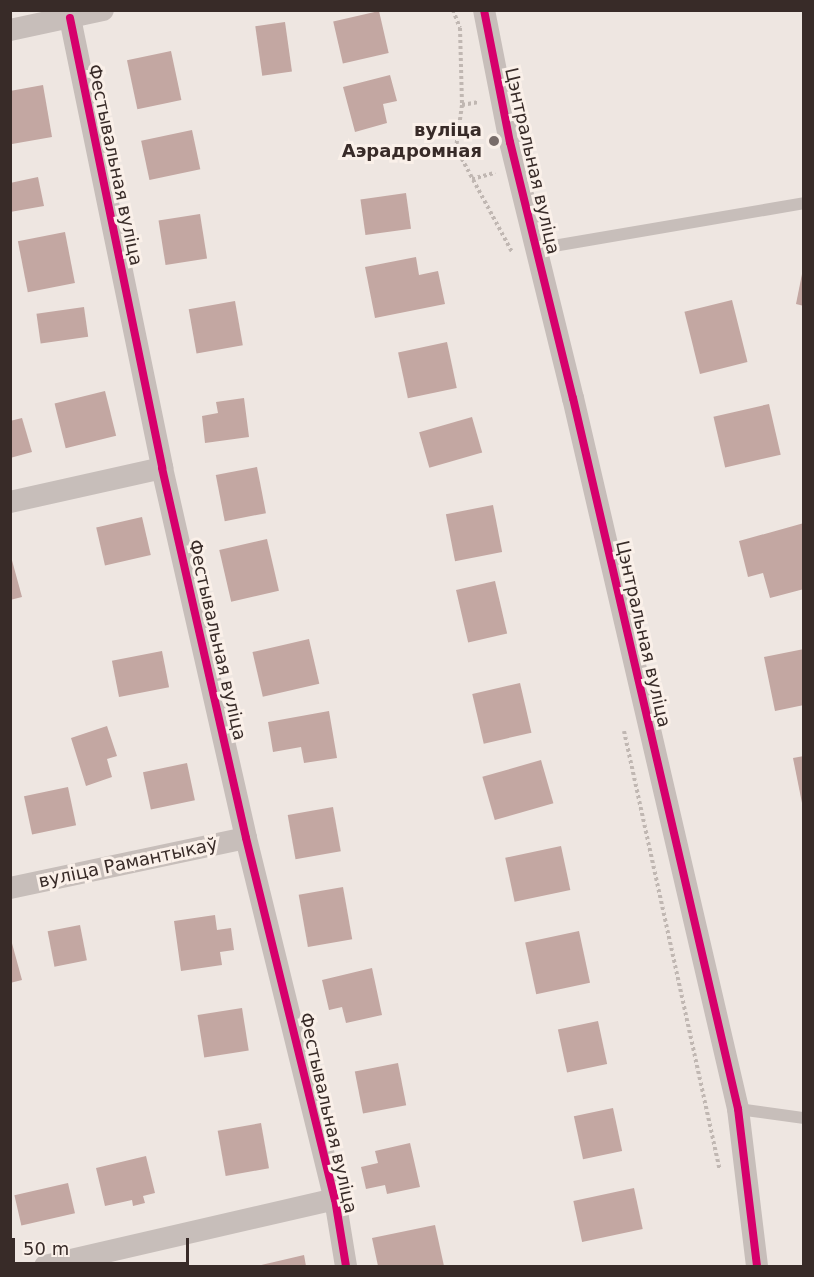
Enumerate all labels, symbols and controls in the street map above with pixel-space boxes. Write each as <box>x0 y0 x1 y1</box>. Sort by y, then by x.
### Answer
street label: Фестывальная вуліца <box>83 62 147 268</box>
street label: Цэнтральная вуліца <box>500 65 564 257</box>
place label: вуліца Аэрадромная <box>342 120 482 162</box>
marker: вуліца Аэрадромная <box>487 134 501 148</box>
street label: Фестывальная вуліца <box>183 538 251 742</box>
street label: Цэнтральная вуліца <box>611 538 675 730</box>
street label: вуліца Рамантыкаў <box>37 833 219 893</box>
street label: Фестывальная вуліца <box>294 1011 362 1215</box>
scale bar <box>15 1226 192 1264</box>
text: 50 m <box>23 1238 69 1259</box>

